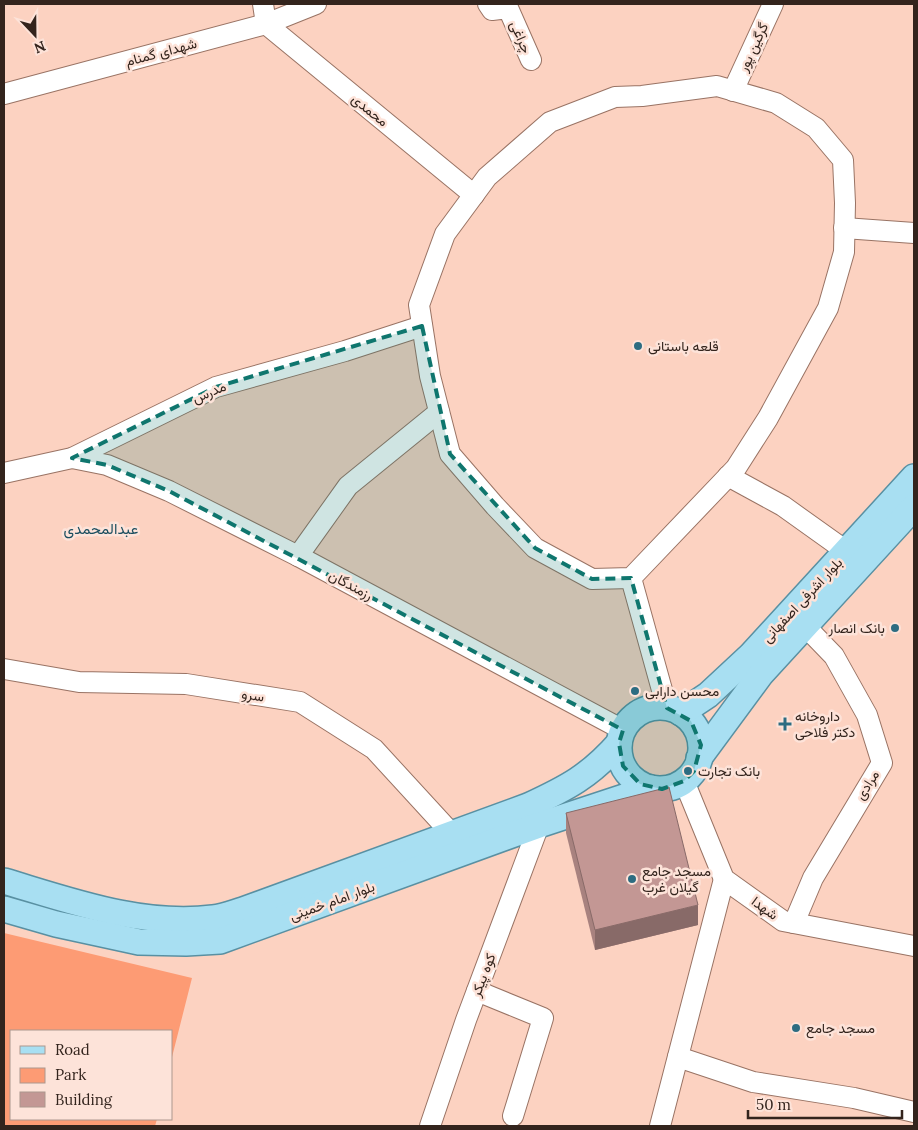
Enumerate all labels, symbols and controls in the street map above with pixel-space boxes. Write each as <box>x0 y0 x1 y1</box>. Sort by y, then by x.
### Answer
north arrow <box>10 10 60 60</box>
street label: چراغی <box>505 18 536 56</box>
street label: گرگین پور <box>733 20 773 76</box>
street label: شهدای گمنام <box>123 34 199 70</box>
text: N <box>31 37 48 57</box>
street label: محمدی <box>348 90 392 130</box>
place label: قلعه باستانی <box>648 337 719 355</box>
marker: قلعه باستانی <box>632 340 644 352</box>
street label: مدرس <box>189 377 229 407</box>
district label: عبدالمحمدی <box>64 519 139 539</box>
street label: بلوار اشرفی اصفهانی <box>758 554 846 646</box>
street label: رزمندگان <box>326 566 376 604</box>
place label: بانک انصار <box>828 619 885 637</box>
marker: بانک انصار <box>889 622 901 634</box>
place label: محسن دارابی <box>645 682 719 700</box>
street label: سرو <box>240 684 266 706</box>
marker: محسن دارابی <box>629 685 641 697</box>
place label: داروخانه دکتر فلاحی <box>795 707 855 741</box>
marker: داروخانه دکتر فلاحی <box>779 718 791 730</box>
place label: بانک تجارت <box>698 762 760 780</box>
marker: بانک تجارت <box>682 765 694 777</box>
street label: مرادی <box>851 767 883 803</box>
place label: مسجد جامع گیلان غرب <box>642 862 711 896</box>
marker: مسجد جامع گیلان غرب <box>626 873 638 885</box>
street label: بلوار امام خمینی <box>287 877 377 925</box>
street label: شهدا <box>748 892 782 924</box>
street label: کوه پیکر <box>466 951 500 1001</box>
place label: مسجد جامع <box>806 1019 875 1039</box>
marker: مسجد جامع <box>790 1022 802 1034</box>
legend <box>10 1030 172 1120</box>
text: Road <box>55 1040 90 1059</box>
text: Park <box>55 1065 86 1084</box>
scale bar <box>748 1088 902 1120</box>
text: Building <box>55 1090 113 1109</box>
text: 50 m <box>756 1095 791 1114</box>

